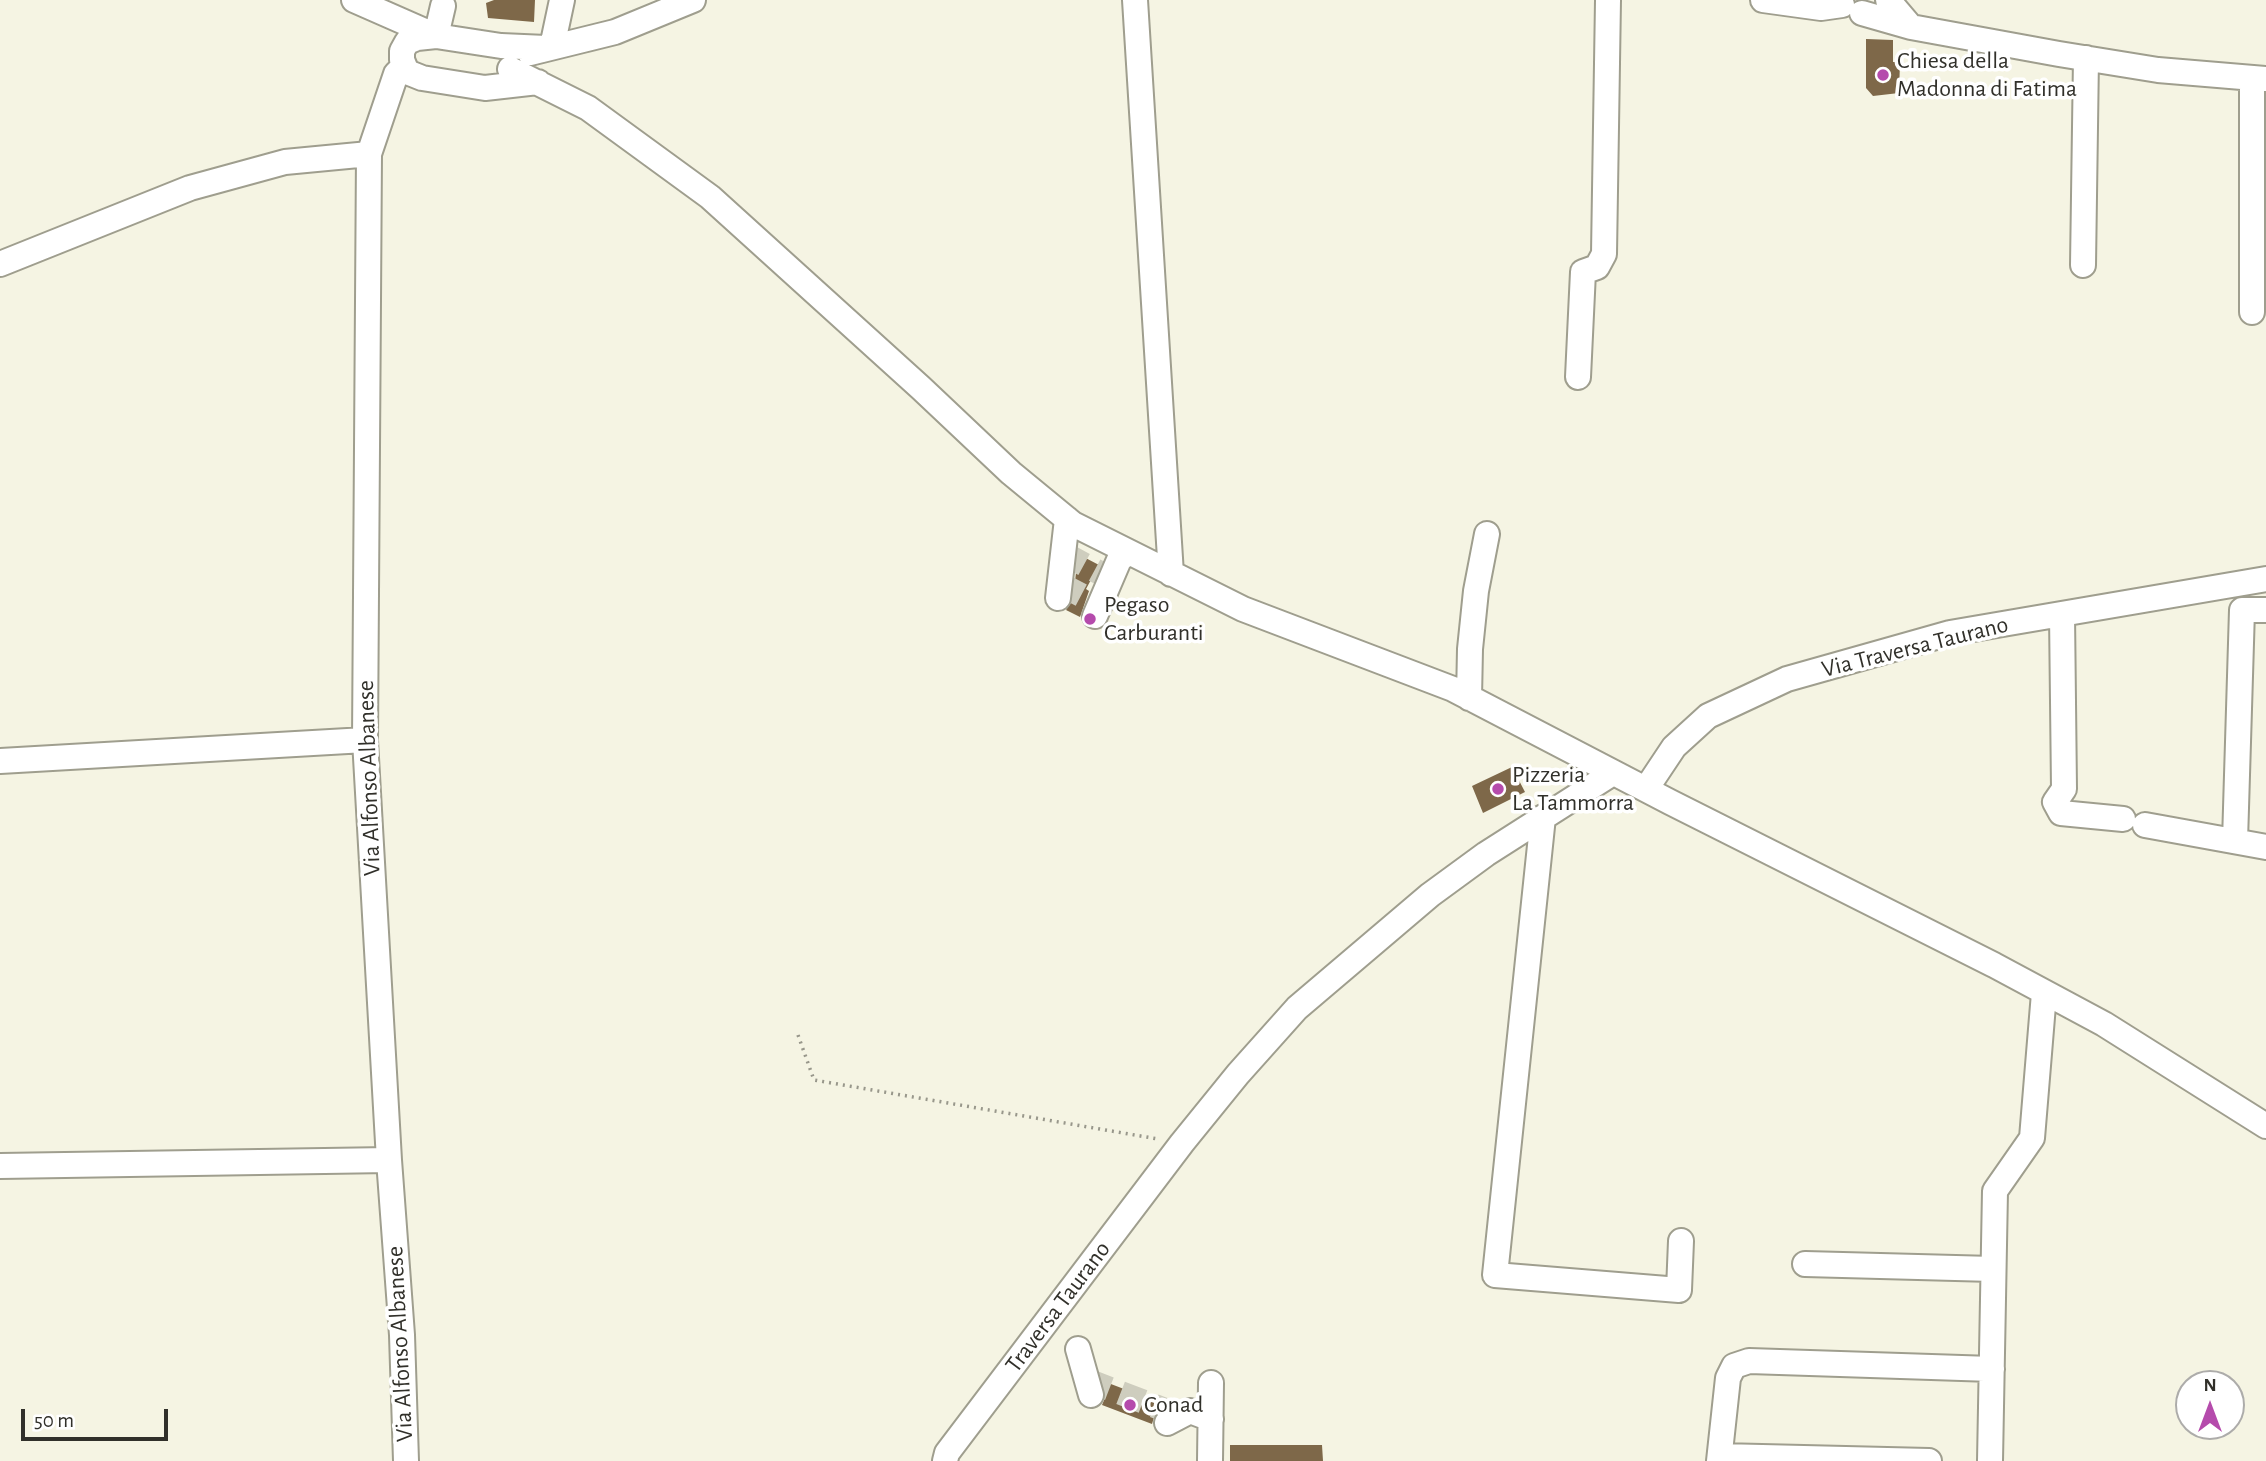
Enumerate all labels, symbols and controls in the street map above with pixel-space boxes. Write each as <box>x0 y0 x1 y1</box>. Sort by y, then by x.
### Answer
place label: Chiesa della Madonna di Fatima <box>1897 47 2077 103</box>
marker: Chiesa della Madonna di Fatima <box>1875 67 1891 83</box>
place label: Pegaso Carburanti <box>1104 591 1204 647</box>
street label: Via Traversa Taurano <box>1819 610 2011 684</box>
marker: Pegaso Carburanti <box>1082 611 1098 627</box>
street label: Via Alfonso Albanese <box>351 680 387 876</box>
place label: Pizzeria La Tammorra <box>1512 761 1634 817</box>
marker: Pizzeria La Tammorra <box>1490 781 1506 797</box>
street label: Traversa Taurano <box>999 1236 1117 1378</box>
street label: Via Alfonso Albanese <box>380 1245 420 1443</box>
north arrow <box>2175 1370 2245 1440</box>
text: N <box>2203 1376 2217 1395</box>
place label: Conad <box>1144 1391 1203 1419</box>
scale bar <box>24 1394 172 1438</box>
marker: Conad <box>1122 1397 1138 1413</box>
text: 50 m <box>34 1410 74 1431</box>

